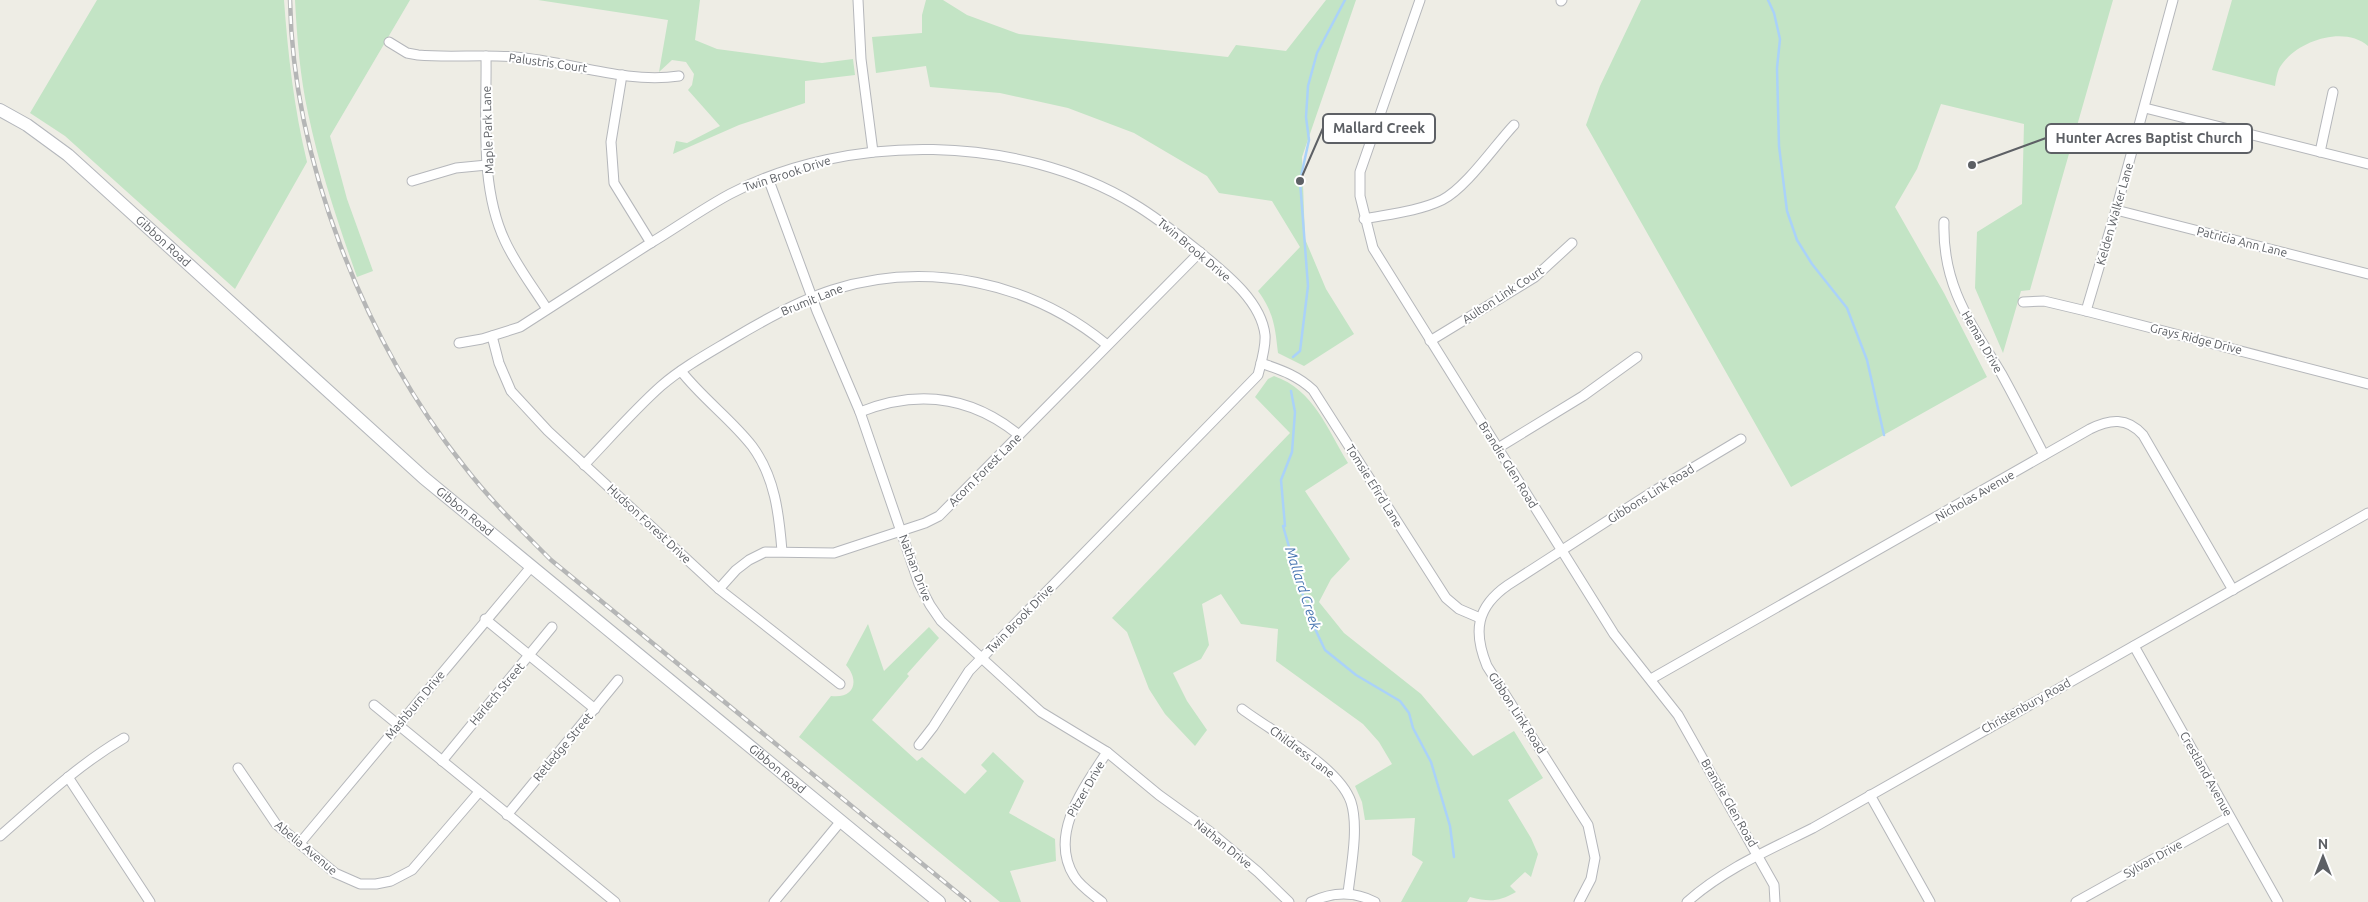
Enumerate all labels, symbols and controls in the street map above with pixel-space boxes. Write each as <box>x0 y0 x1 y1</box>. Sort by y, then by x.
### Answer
street label: Palustris Court <box>508 51 588 74</box>
street label: Maple Park Lane <box>479 86 496 174</box>
callout: Mallard Creek <box>1323 114 1435 143</box>
text: Mallard Creek <box>1333 120 1425 136</box>
callout: Hunter Acres Baptist Church <box>2046 124 2252 153</box>
text: Hunter Acres Baptist Church <box>2056 130 2242 146</box>
street label: Twin Brook Drive <box>742 153 832 194</box>
street label: Kelden Walker Lane <box>2094 161 2135 267</box>
street label: Gibbon Road <box>133 213 193 269</box>
street label: Twin Brook Drive <box>1155 215 1233 284</box>
street label: Patricia Ann Lane <box>2195 224 2289 259</box>
street label: Aulton Link Court <box>1460 263 1546 326</box>
street label: Brumit Lane <box>779 281 845 318</box>
street label: Heman Drive <box>1959 308 2005 375</box>
street label: Grays Ridge Drive <box>2149 321 2244 356</box>
street label: Brandie Glen Road <box>1477 419 1540 510</box>
street label: Acorn Forest Lane <box>946 431 1024 509</box>
street label: Tomsie Efird Lane <box>1344 442 1405 530</box>
street label: Gibbons Link Road <box>1605 462 1696 525</box>
street label: Nicholas Avenue <box>1933 468 2016 523</box>
street label: Hudson Forest Drive <box>605 482 694 566</box>
street label: Gibbon Road <box>434 484 496 538</box>
street label: Nathan Drive <box>897 533 934 603</box>
water label: Mallard Creek <box>1282 544 1324 632</box>
street label: Twin Brook Drive <box>983 581 1056 656</box>
street label: Harlech Street <box>467 660 527 728</box>
street label: Mashburn Drive <box>382 668 447 741</box>
street label: Gibbon Link Road <box>1486 670 1548 756</box>
street label: Christenbury Road <box>1979 676 2073 735</box>
street label: Retledge Street <box>530 710 595 784</box>
street label: Childress Lane <box>1267 723 1337 780</box>
street label: Crestland Avenue <box>2178 729 2235 818</box>
street label: Gibbon Road <box>747 741 808 796</box>
street label: Brandie Glen Road <box>1699 756 1760 849</box>
street label: Pitzer Drive <box>1064 758 1107 819</box>
street label: Nathan Drive <box>1192 816 1255 871</box>
street label: Abelia Avenue <box>273 818 340 877</box>
north arrow <box>2298 832 2348 882</box>
text: N <box>2318 836 2328 852</box>
street label: Sylvan Drive <box>2121 837 2184 880</box>

